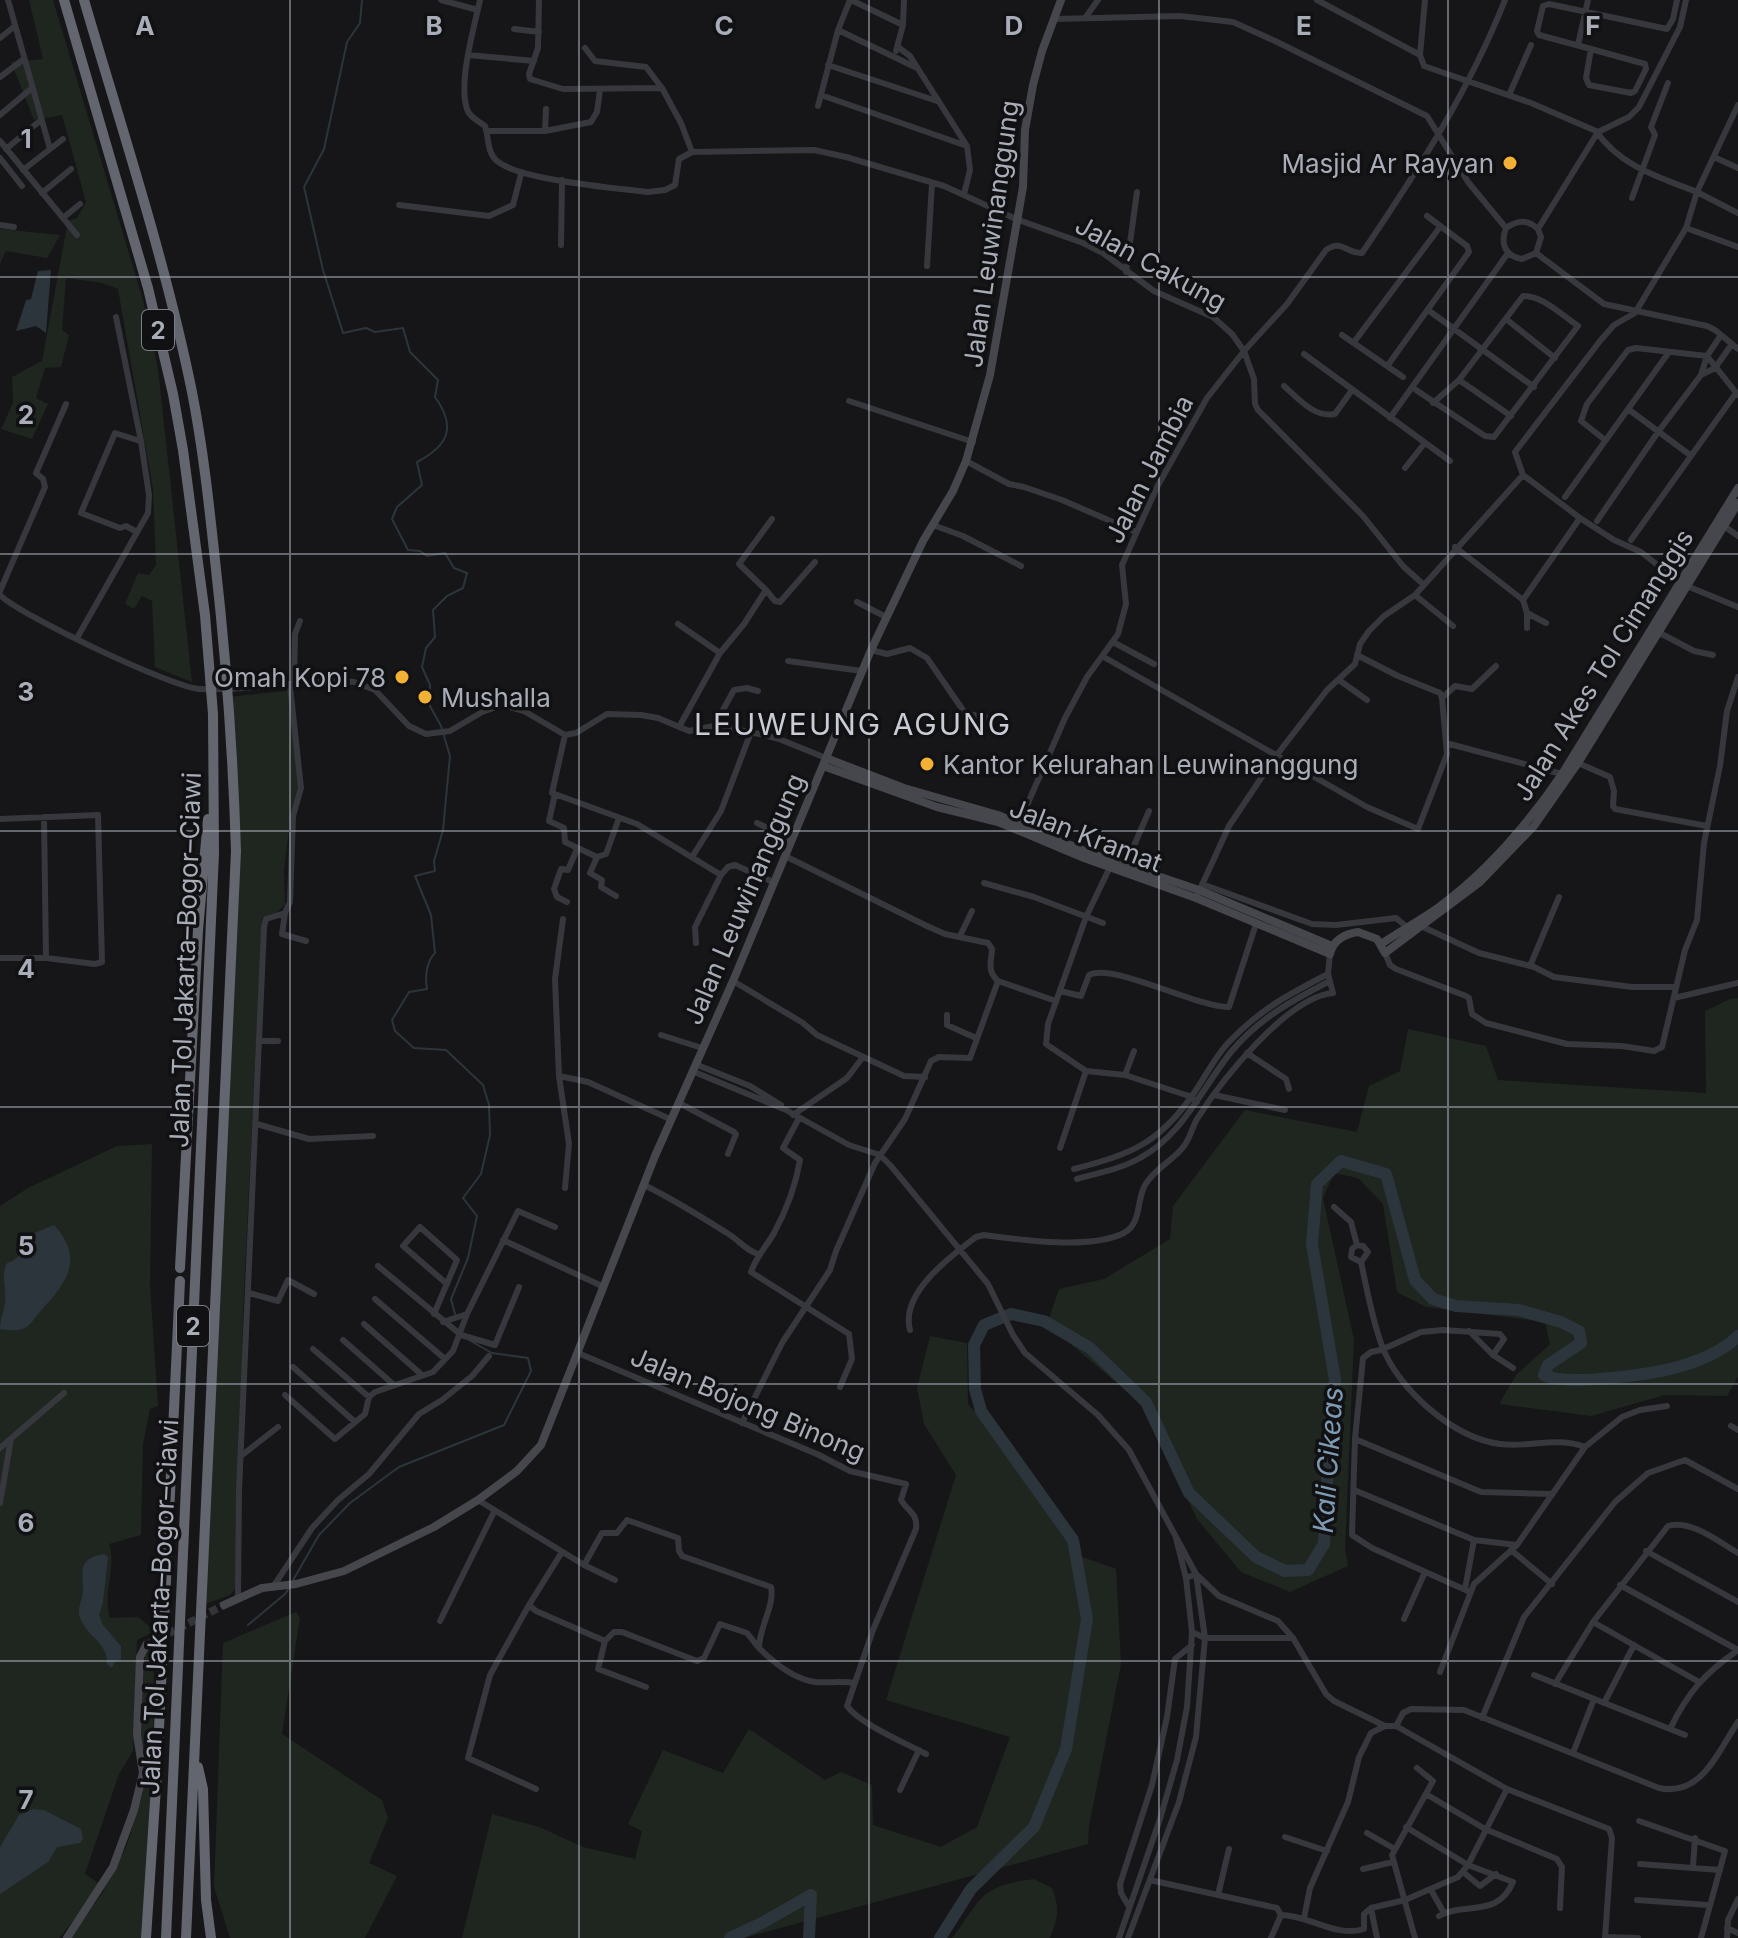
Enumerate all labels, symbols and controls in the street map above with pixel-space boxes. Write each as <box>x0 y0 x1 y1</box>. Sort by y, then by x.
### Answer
text: A <box>135 10 155 41</box>
text: B <box>425 10 443 41</box>
text: C <box>714 10 734 41</box>
text: D <box>1005 10 1023 41</box>
text: E <box>1296 10 1312 41</box>
text: F <box>1585 10 1601 41</box>
street label: Jalan Leuwinanggung <box>957 98 1025 370</box>
text: 1 <box>20 123 32 154</box>
place label: Masjid Ar Rayyan <box>1281 148 1494 179</box>
marker: Masjid Ar Rayyan <box>1501 154 1519 172</box>
street label: Jalan Cakung <box>1070 209 1232 317</box>
road number: 2 <box>142 310 174 350</box>
street label: Jalan Jambia <box>1098 390 1200 548</box>
text: 2 <box>18 399 34 430</box>
street label: Jalan Akes Tol Cimanggis <box>1506 523 1700 807</box>
place label: Omah Kopi 78 <box>214 662 386 693</box>
marker: Omah Kopi 78 <box>393 668 411 686</box>
text: 3 <box>18 676 34 707</box>
place label: Mushalla <box>441 682 551 713</box>
marker: Mushalla <box>416 688 434 706</box>
district label: LEUWEUNG AGUNG <box>694 706 1012 742</box>
place label: Kantor Kelurahan Leuwinanggung <box>943 749 1358 780</box>
marker: Kantor Kelurahan Leuwinanggung <box>918 755 936 773</box>
street label: Jalan Leuwinanggung <box>677 769 811 1029</box>
street label: Jalan Tol Jakarta–Bogor–Ciawi <box>163 772 207 1148</box>
street label: Jalan Kramat <box>1005 792 1167 878</box>
text: 4 <box>17 953 35 984</box>
text: 5 <box>18 1230 34 1261</box>
road number: 2 <box>177 1306 209 1346</box>
street label: Jalan Bojong Binong <box>626 1341 870 1467</box>
water label: Kali Cikeas <box>1306 1386 1350 1534</box>
street label: Jalan Tol Jakarta–Bogor–Ciawi <box>134 1418 184 1796</box>
text: 6 <box>18 1507 34 1538</box>
text: 7 <box>18 1784 34 1815</box>

